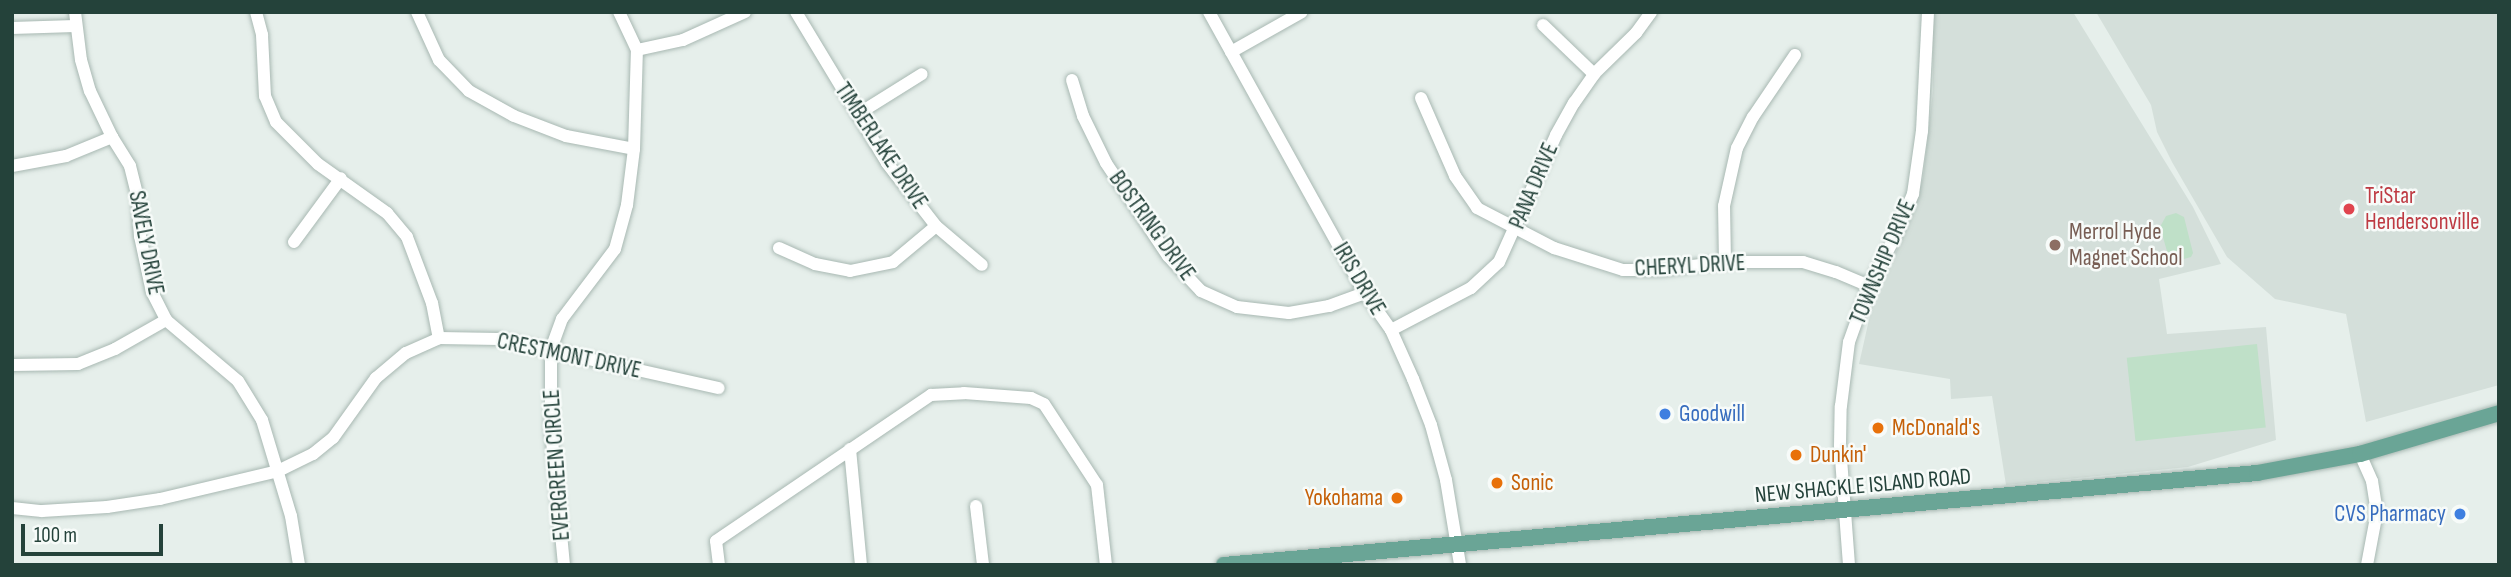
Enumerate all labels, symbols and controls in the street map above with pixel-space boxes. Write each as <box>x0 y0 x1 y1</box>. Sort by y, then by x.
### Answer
street label: TIMBERLAKE DRIVE <box>829 78 933 214</box>
street label: PANA DRIVE <box>1504 139 1564 233</box>
street label: BOSTRING DRIVE <box>1103 166 1201 286</box>
place label: TriStar Hendersonville <box>2365 182 2479 236</box>
street label: SAVELY DRIVE <box>122 189 170 297</box>
street label: TOWNSHIP DRIVE <box>1844 195 1922 329</box>
marker: TriStar Hendersonville <box>2339 199 2359 219</box>
place label: Merrol Hyde Magnet School <box>2069 218 2183 272</box>
marker: Merrol Hyde Magnet School <box>2047 237 2063 253</box>
street label: IRIS DRIVE <box>1327 238 1391 320</box>
street label: CHERYL DRIVE <box>1634 249 1746 283</box>
street label: CRESTMONT DRIVE <box>495 327 643 385</box>
street label: EVERGREEN CIRCLE <box>538 388 576 542</box>
place label: Goodwill <box>1679 400 1745 428</box>
marker: Goodwill <box>1657 406 1673 422</box>
place label: McDonald's <box>1892 414 1980 442</box>
marker: McDonald's <box>1870 420 1886 436</box>
place label: Dunkin' <box>1810 441 1866 469</box>
marker: Dunkin' <box>1788 447 1804 463</box>
street label: NEW SHACKLE ISLAND ROAD <box>1754 463 1972 509</box>
place label: Sonic <box>1511 469 1554 497</box>
marker: Sonic <box>1489 475 1505 491</box>
place label: Yokohama <box>1305 484 1383 512</box>
marker: Yokohama <box>1389 490 1405 506</box>
place label: CVS Pharmacy <box>2334 500 2446 528</box>
marker: CVS Pharmacy <box>2452 506 2468 522</box>
scale bar <box>24 510 166 554</box>
text: 100 m <box>34 523 77 548</box>

